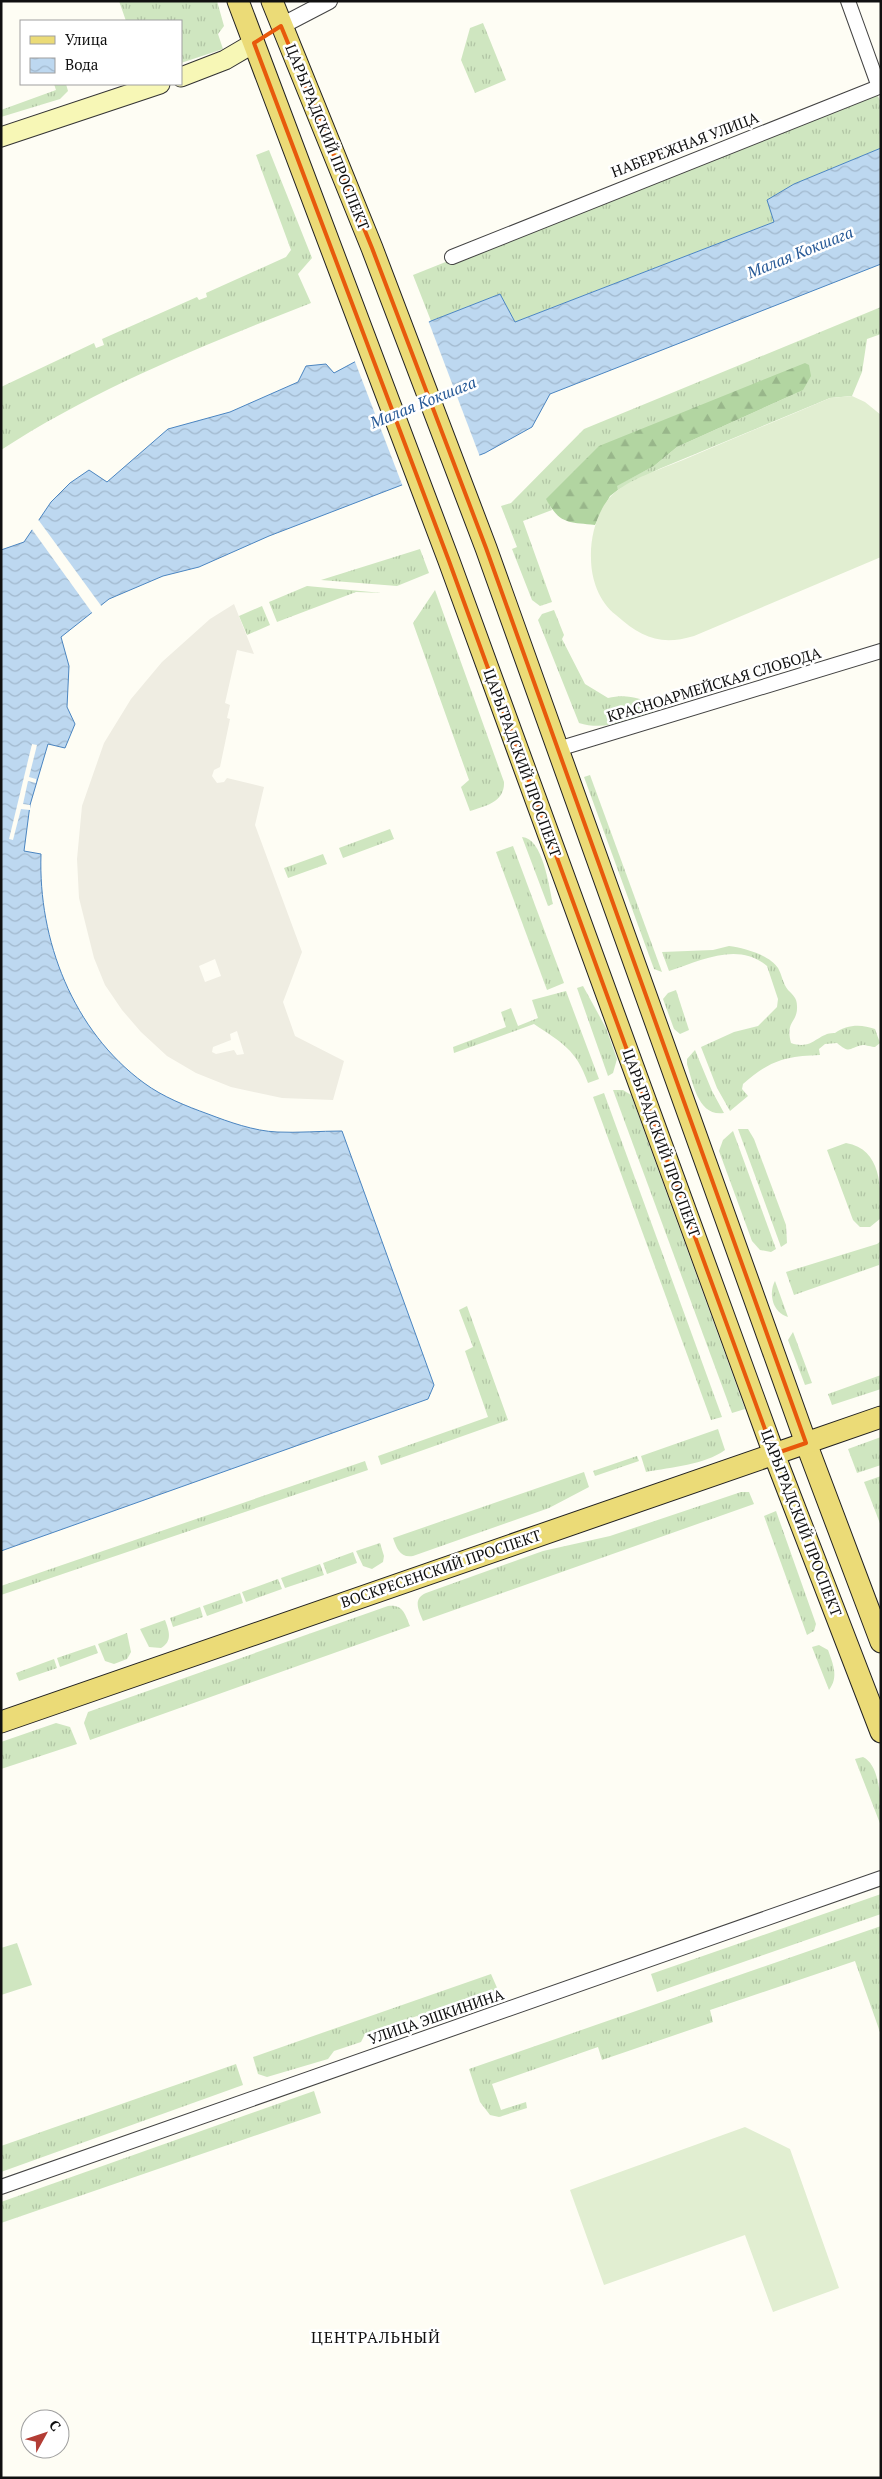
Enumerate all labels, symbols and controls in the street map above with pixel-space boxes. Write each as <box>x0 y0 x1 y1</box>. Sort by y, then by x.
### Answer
legend <box>20 20 182 85</box>
text: Улица <box>65 29 108 49</box>
street label: ЦАРЬГРАДСКИЙ ПРОСПЕКТ <box>281 41 374 233</box>
text: Вода <box>65 54 99 74</box>
street label: НАБЕРЕЖНАЯ УЛИЦА <box>608 106 762 181</box>
water label: Малая Кокшага <box>743 221 856 284</box>
water label: Малая Кокшага <box>366 371 479 434</box>
street label: КРАСНОАРМЕЙСКАЯ СЛОБОДА <box>604 642 824 726</box>
street label: ЦАРЬГРАДСКИЙ ПРОСПЕКТ <box>480 666 566 860</box>
street label: ЦАРЬГРАДСКИЙ ПРОСПЕКТ <box>619 1046 705 1240</box>
street label: ЦАРЬГРАДСКИЙ ПРОСПЕКТ <box>757 1426 847 1619</box>
street label: ВОСКРЕСЕНСКИЙ ПРОСПЕКТ <box>338 1524 543 1612</box>
street label: УЛИЦА ЭШКИНИНА <box>365 1983 507 2049</box>
district label: ЦЕНТРАЛЬНЫЙ <box>311 2326 441 2348</box>
north arrow <box>20 2409 70 2459</box>
text: С <box>45 2416 66 2435</box>

